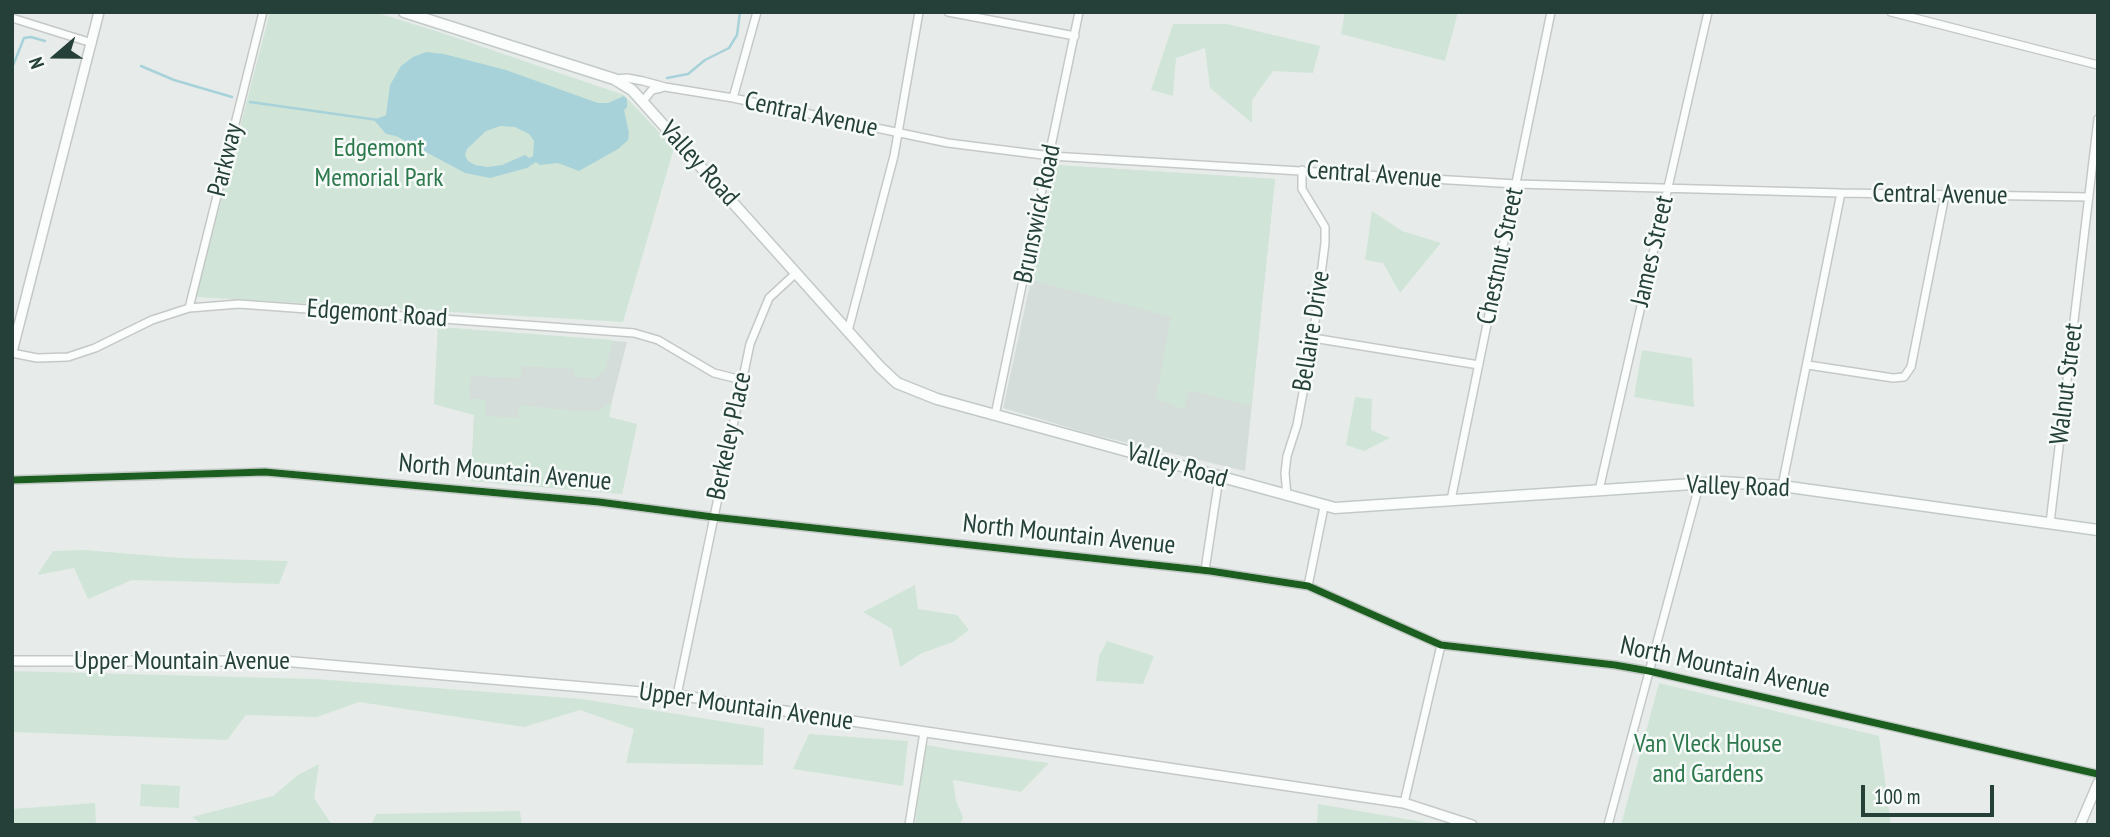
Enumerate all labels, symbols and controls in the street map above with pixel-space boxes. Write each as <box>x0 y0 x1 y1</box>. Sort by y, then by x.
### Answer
north arrow <box>21 21 91 91</box>
text: N <box>23 54 49 72</box>
street label: Central Avenue <box>742 86 880 144</box>
street label: Valley Road <box>653 115 745 213</box>
street label: Parkway <box>202 120 250 200</box>
park label: Edgemont Memorial Park <box>315 133 443 194</box>
street label: Brunswick Road <box>1008 142 1068 286</box>
street label: Central Avenue <box>1305 155 1443 195</box>
street label: Central Avenue <box>1872 178 2008 212</box>
street label: Chestnut Street <box>1471 185 1531 327</box>
street label: James Street <box>1625 193 1681 309</box>
street label: Bellaire Drive <box>1287 268 1337 394</box>
street label: Edgemont Road <box>306 294 448 334</box>
street label: Walnut Street <box>2044 321 2090 447</box>
street label: Berkeley Place <box>701 369 759 503</box>
street label: Valley Road <box>1123 437 1231 495</box>
street label: North Mountain Avenue <box>397 448 613 498</box>
street label: Valley Road <box>1686 470 1790 504</box>
street label: North Mountain Avenue <box>961 508 1177 562</box>
street label: North Mountain Avenue <box>1617 631 1833 705</box>
street label: Upper Mountain Avenue <box>74 646 290 678</box>
street label: Upper Mountain Avenue <box>637 677 855 737</box>
park label: Van Vleck House and Gardens <box>1634 729 1782 790</box>
scale bar <box>1865 770 1998 814</box>
text: 100 m <box>1874 783 1920 810</box>

